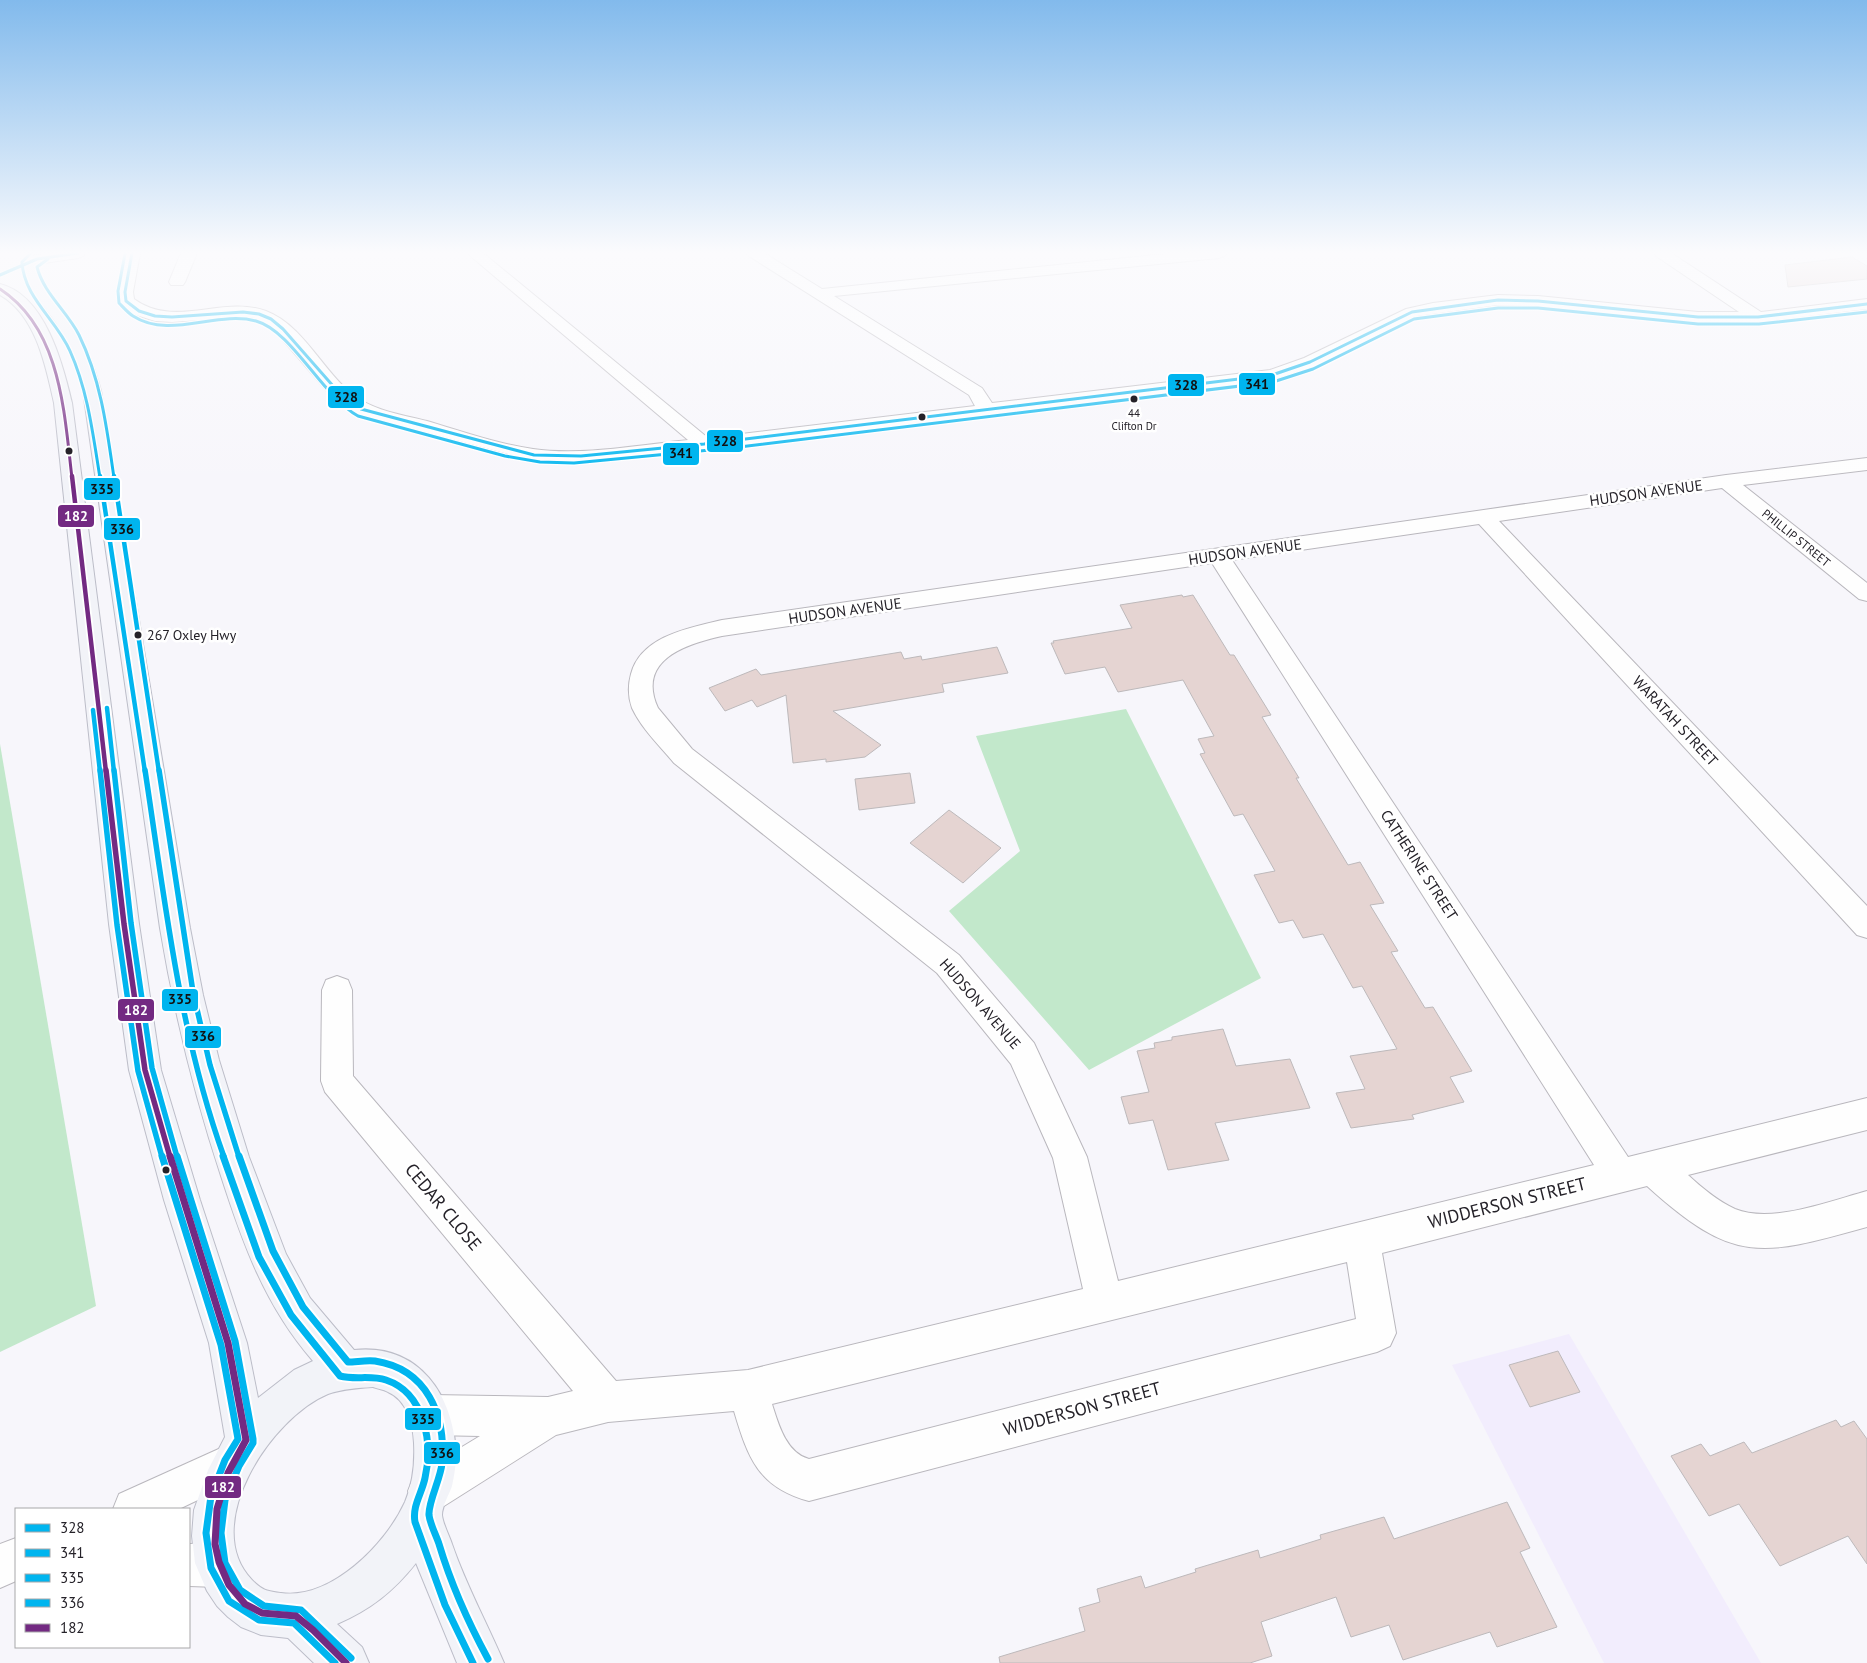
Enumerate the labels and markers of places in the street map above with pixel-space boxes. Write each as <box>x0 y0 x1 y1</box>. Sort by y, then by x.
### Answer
marker: 44 Clifton Dr <box>1129 394 1139 404</box>
place label: 44 Clifton Dr <box>1111 406 1157 433</box>
unlabelled marker <box>917 412 927 422</box>
unlabelled marker <box>64 446 74 456</box>
place label: 267 Oxley Hwy <box>147 626 237 644</box>
marker: 267 Oxley Hwy <box>133 630 143 640</box>
unlabelled marker <box>161 1165 171 1175</box>

